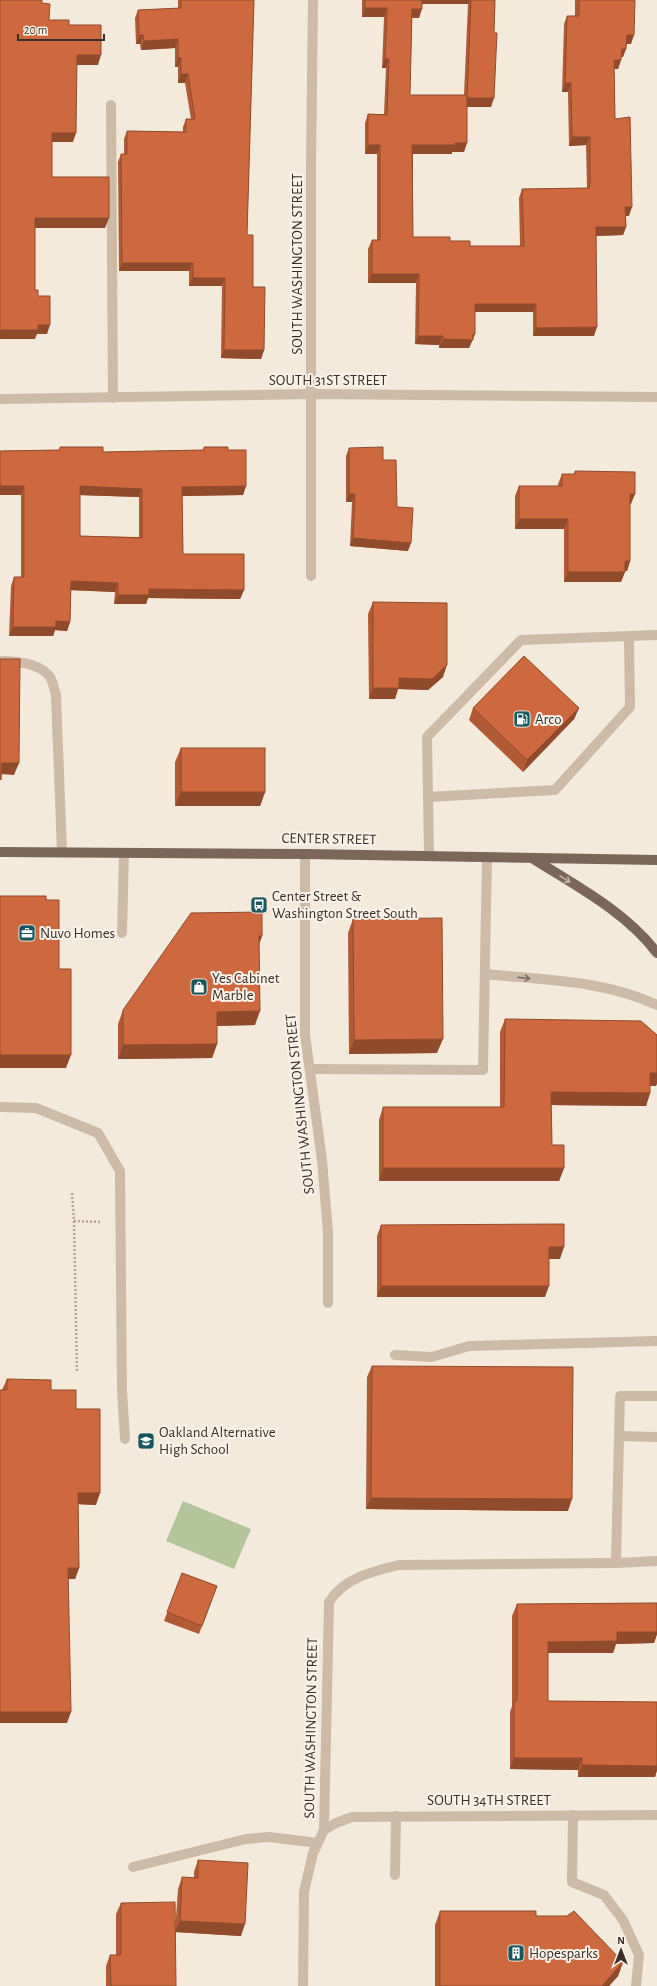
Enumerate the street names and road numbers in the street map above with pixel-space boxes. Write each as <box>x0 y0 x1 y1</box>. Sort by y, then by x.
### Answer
street label: SOUTH WASHINGTON STREET <box>290 173 305 355</box>
street label: SOUTH 31ST STREET <box>269 373 388 388</box>
street label: CENTER STREET <box>281 831 377 847</box>
street label: SOUTH WASHINGTON STREET <box>283 1012 317 1195</box>
street label: SOUTH WASHINGTON STREET <box>302 1636 320 1819</box>
street label: SOUTH 34TH STREET <box>427 1793 552 1808</box>

